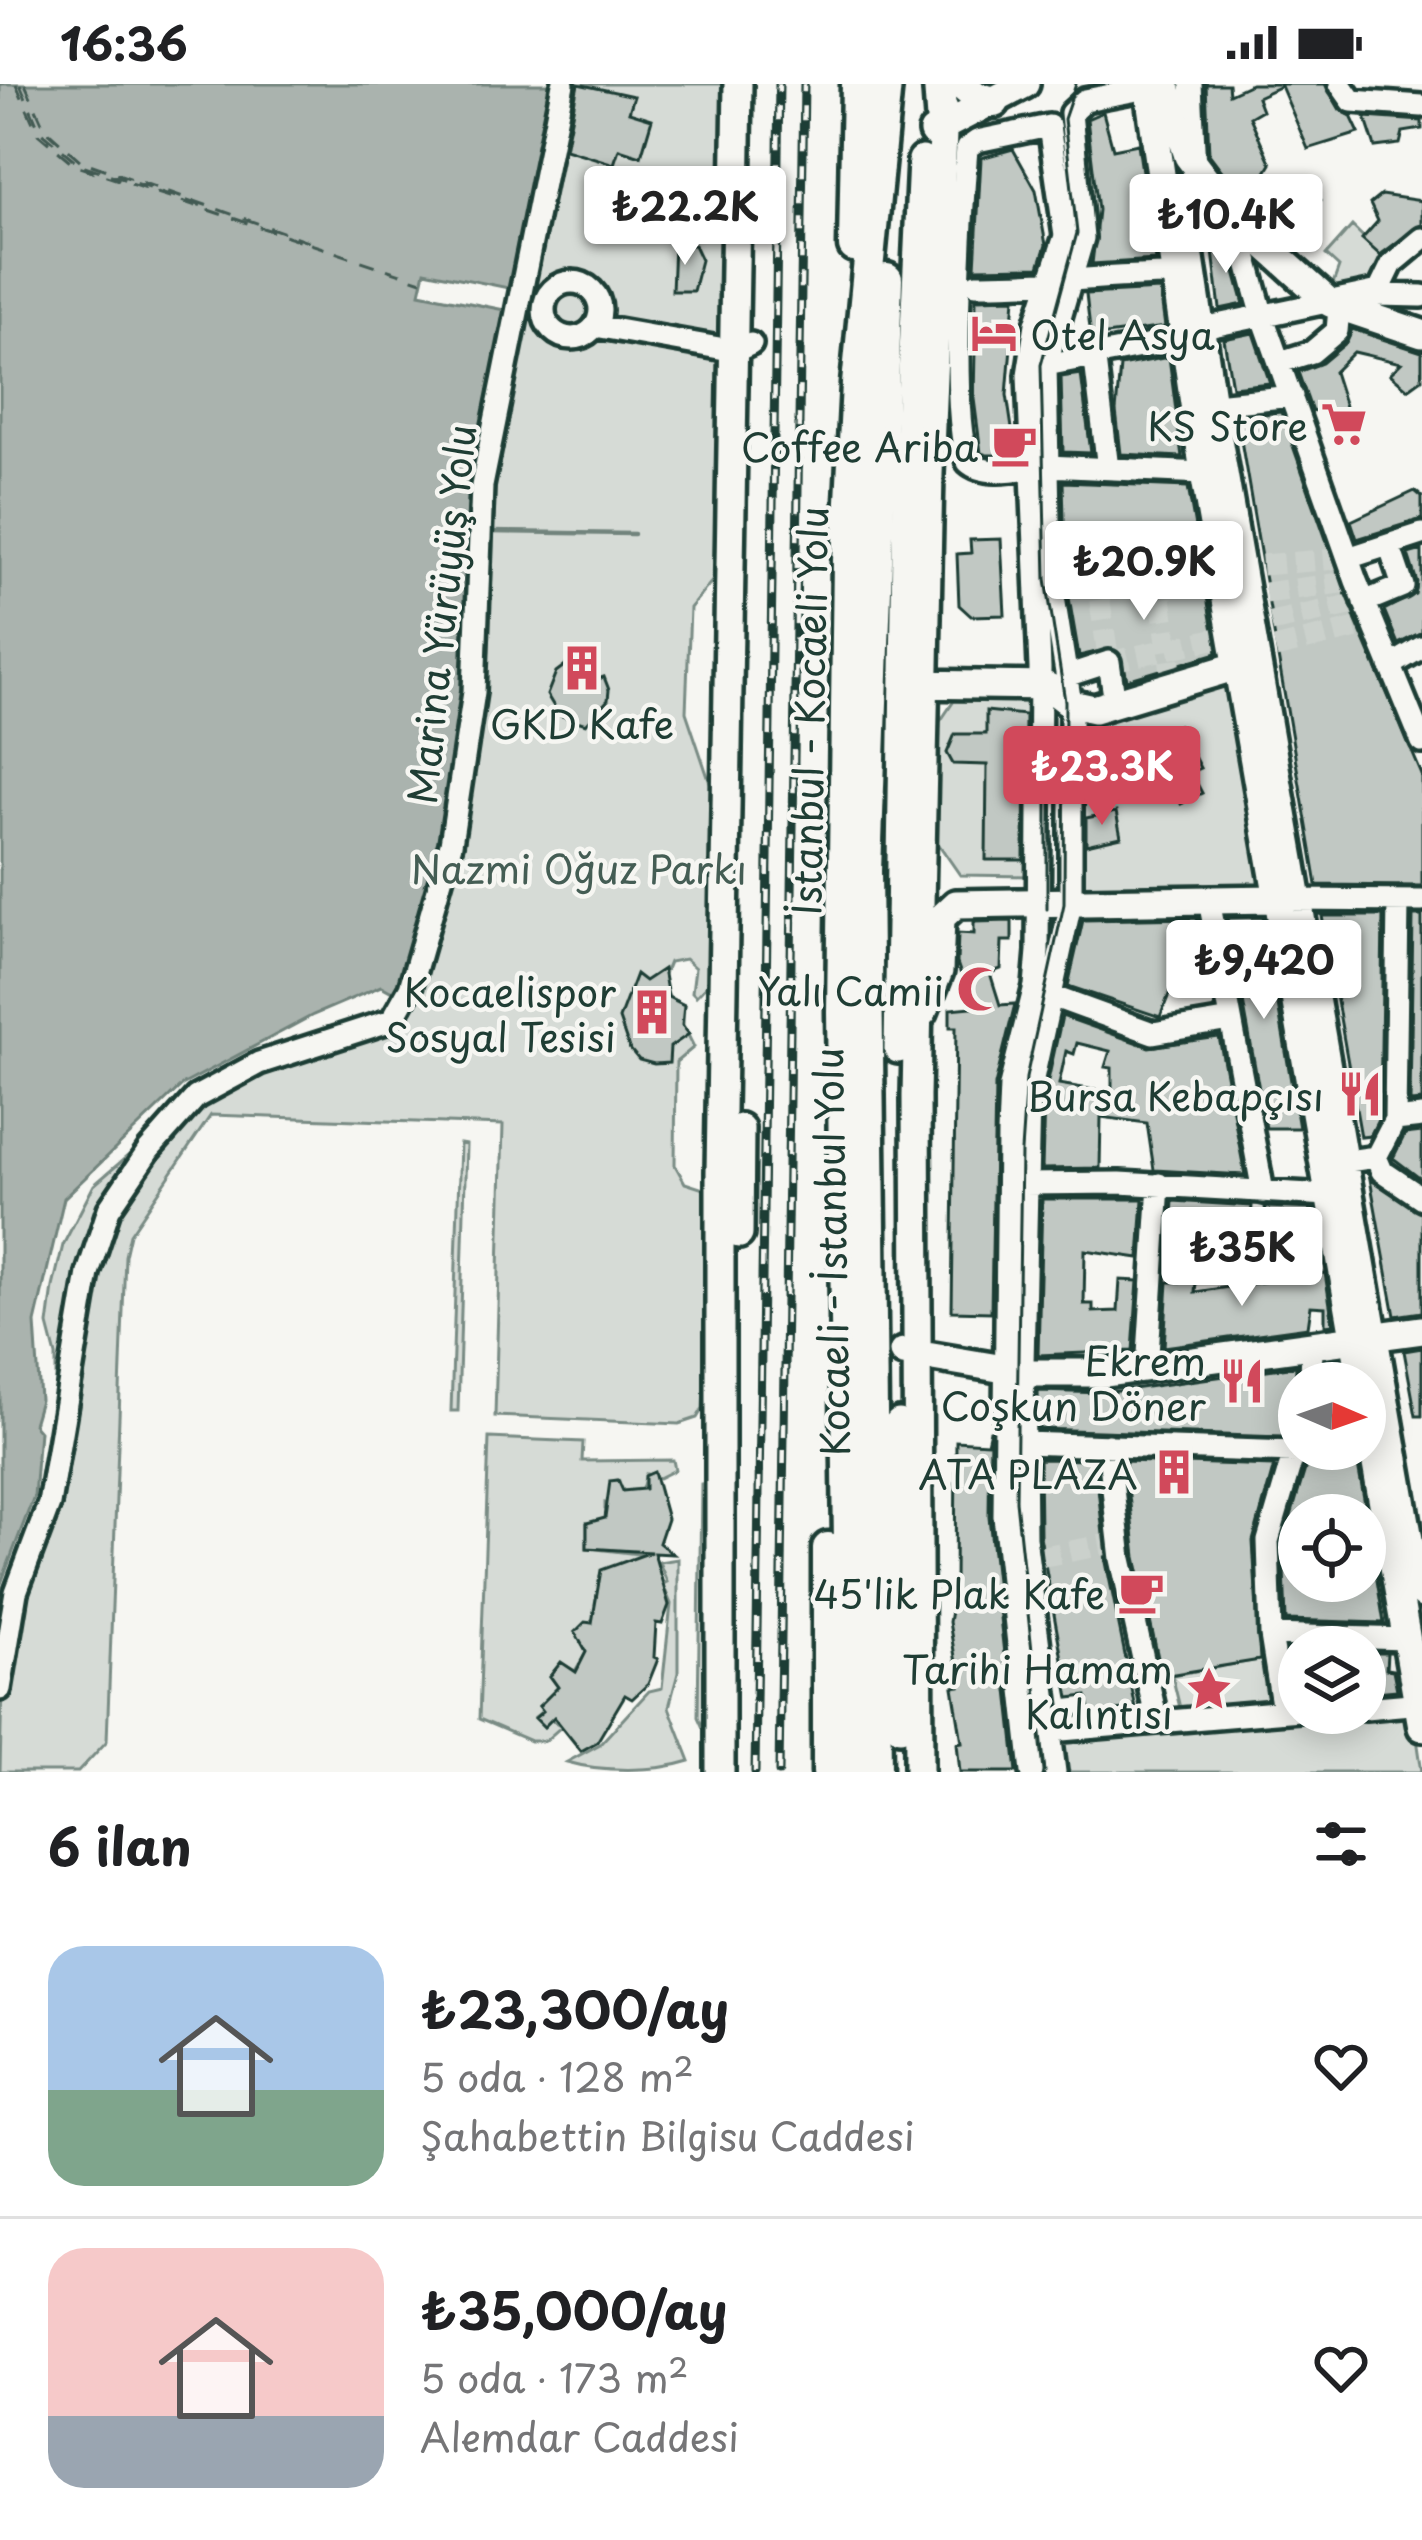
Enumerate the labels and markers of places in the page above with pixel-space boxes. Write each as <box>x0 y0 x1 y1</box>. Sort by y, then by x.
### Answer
pin: ₺22.2K <box>587 166 783 268</box>
pin: ₺10.4K <box>1128 174 1324 276</box>
place label: Otel Asya <box>1030 304 1215 363</box>
hotel icon: Otel Asya <box>969 308 1019 358</box>
place label: KS Store <box>1147 395 1308 454</box>
supermarket icon: KS Store <box>1319 399 1369 449</box>
place label: Coffee Ariba <box>741 416 979 475</box>
cafe icon: Coffee Ariba <box>989 420 1039 470</box>
pin: ₺20.9K <box>1046 521 1242 623</box>
building icon: GKD Kafe <box>557 643 607 693</box>
place label: GKD Kafe <box>490 693 674 752</box>
pin: ₺23.3K <box>1004 726 1200 828</box>
pin: ₺9,420 <box>1166 920 1362 1022</box>
place label: Yalı Camii <box>757 960 944 1019</box>
place label: Kocaelispor Sosyal Tesisi <box>385 961 616 1065</box>
mosque icon: Yalı Camii <box>955 964 1005 1014</box>
building icon: Kocaelispor Sosyal Tesisi <box>627 987 677 1037</box>
place label: Bursa Kebapçısı <box>1027 1065 1324 1124</box>
restaurant icon: Bursa Kebapçısı <box>1335 1069 1385 1119</box>
pin: ₺35K <box>1171 1207 1313 1309</box>
place label: Ekrem Coşkun Döner <box>941 1330 1207 1434</box>
restaurant icon: Ekrem Coşkun Döner <box>1217 1356 1267 1406</box>
place label: ATA PLAZA <box>918 1443 1138 1502</box>
building icon: ATA PLAZA <box>1149 1447 1199 1497</box>
place label: 45'lik Plak Kafe <box>814 1563 1105 1622</box>
cafe icon: 45'lik Plak Kafe <box>1116 1567 1166 1617</box>
place label: Tarihi Hamam Kalıntısı <box>902 1638 1173 1742</box>
place icon: Tarihi Hamam Kalıntısı <box>1184 1664 1234 1714</box>

